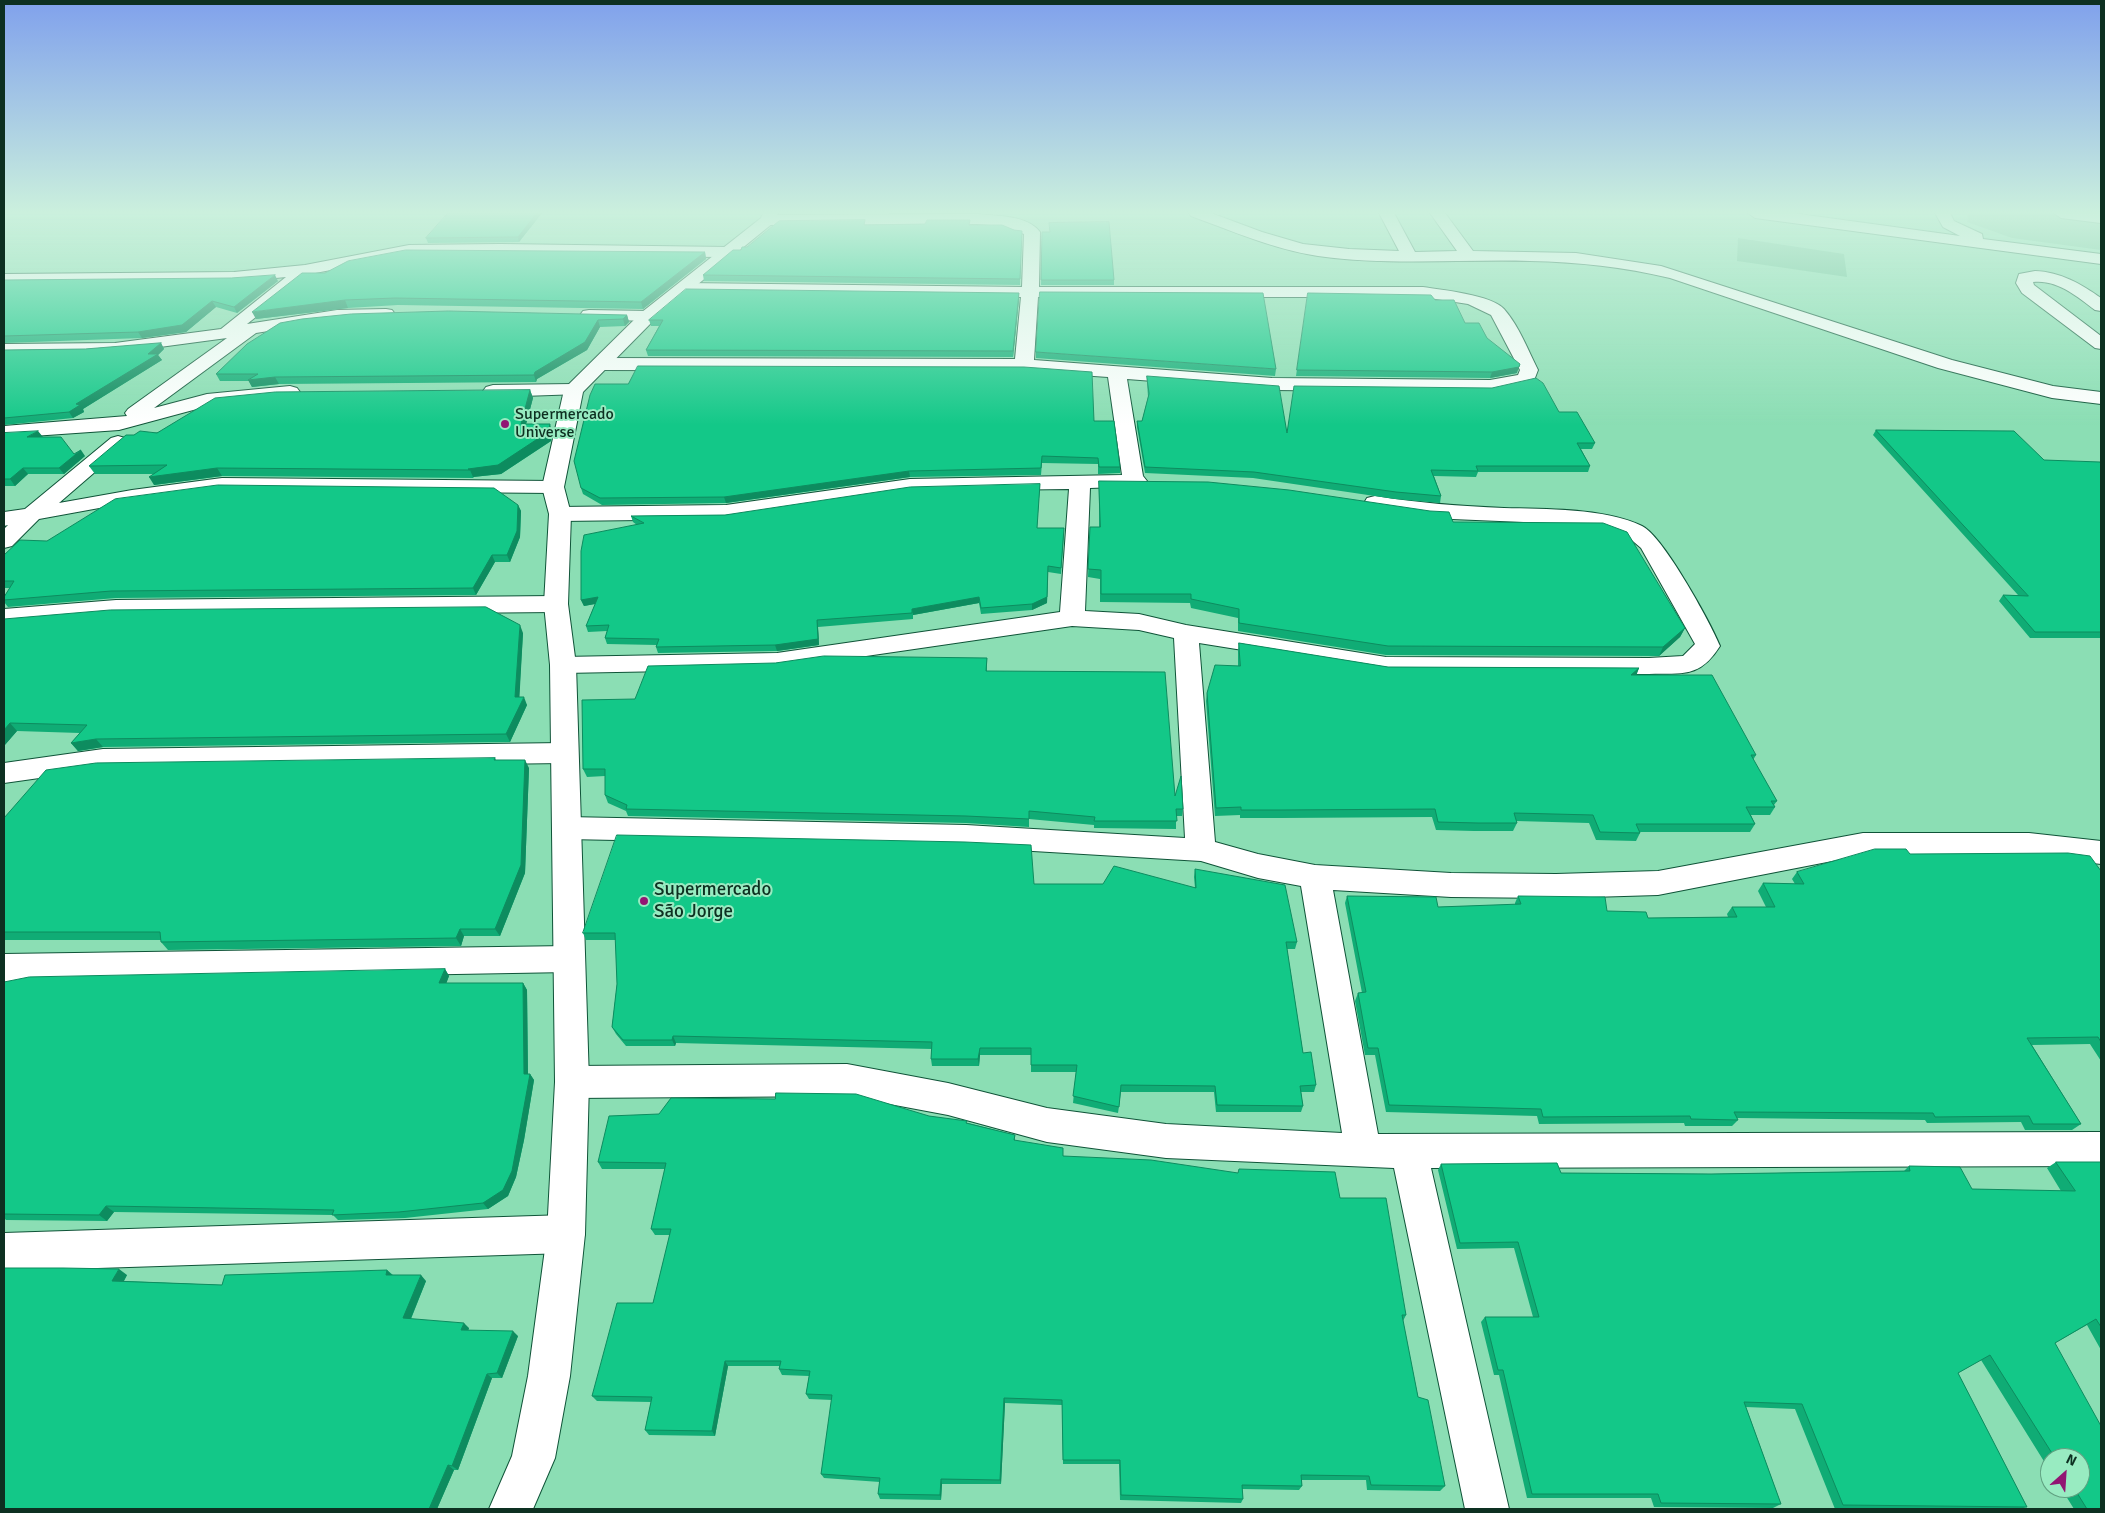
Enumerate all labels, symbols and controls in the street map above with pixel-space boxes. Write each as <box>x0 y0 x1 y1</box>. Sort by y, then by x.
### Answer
place label: Supermercado Universe <box>515 405 614 443</box>
marker: Supermercado Universe <box>499 418 511 430</box>
place label: Supermercado São Jorge <box>654 879 771 923</box>
marker: Supermercado São Jorge <box>638 895 650 907</box>
north arrow <box>2040 1448 2090 1498</box>
text: N <box>2063 1450 2079 1470</box>

